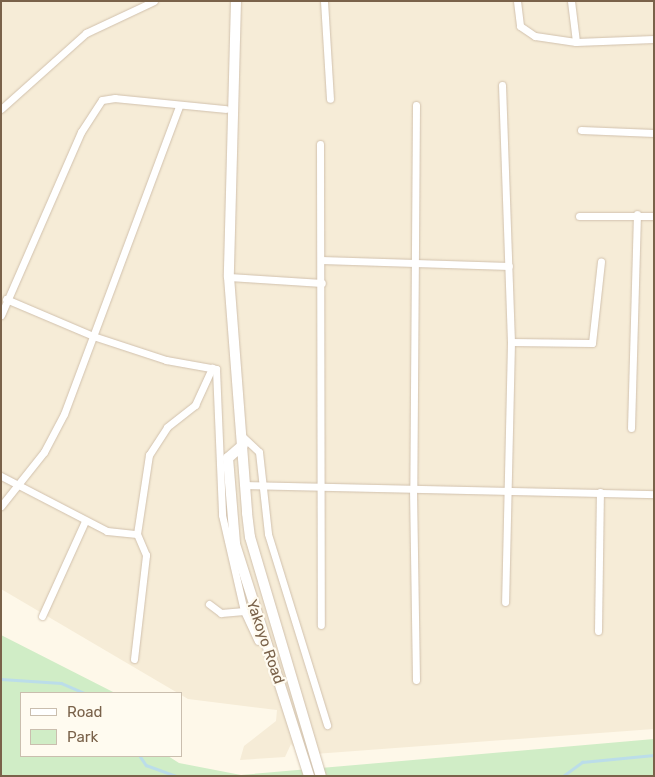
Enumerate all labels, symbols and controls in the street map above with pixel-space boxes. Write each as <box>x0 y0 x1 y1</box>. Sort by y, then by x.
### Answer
street label: Yakoyo Road <box>242 597 288 687</box>
legend <box>20 692 182 757</box>
text: Road <box>67 703 103 721</box>
text: Park <box>67 728 98 746</box>

